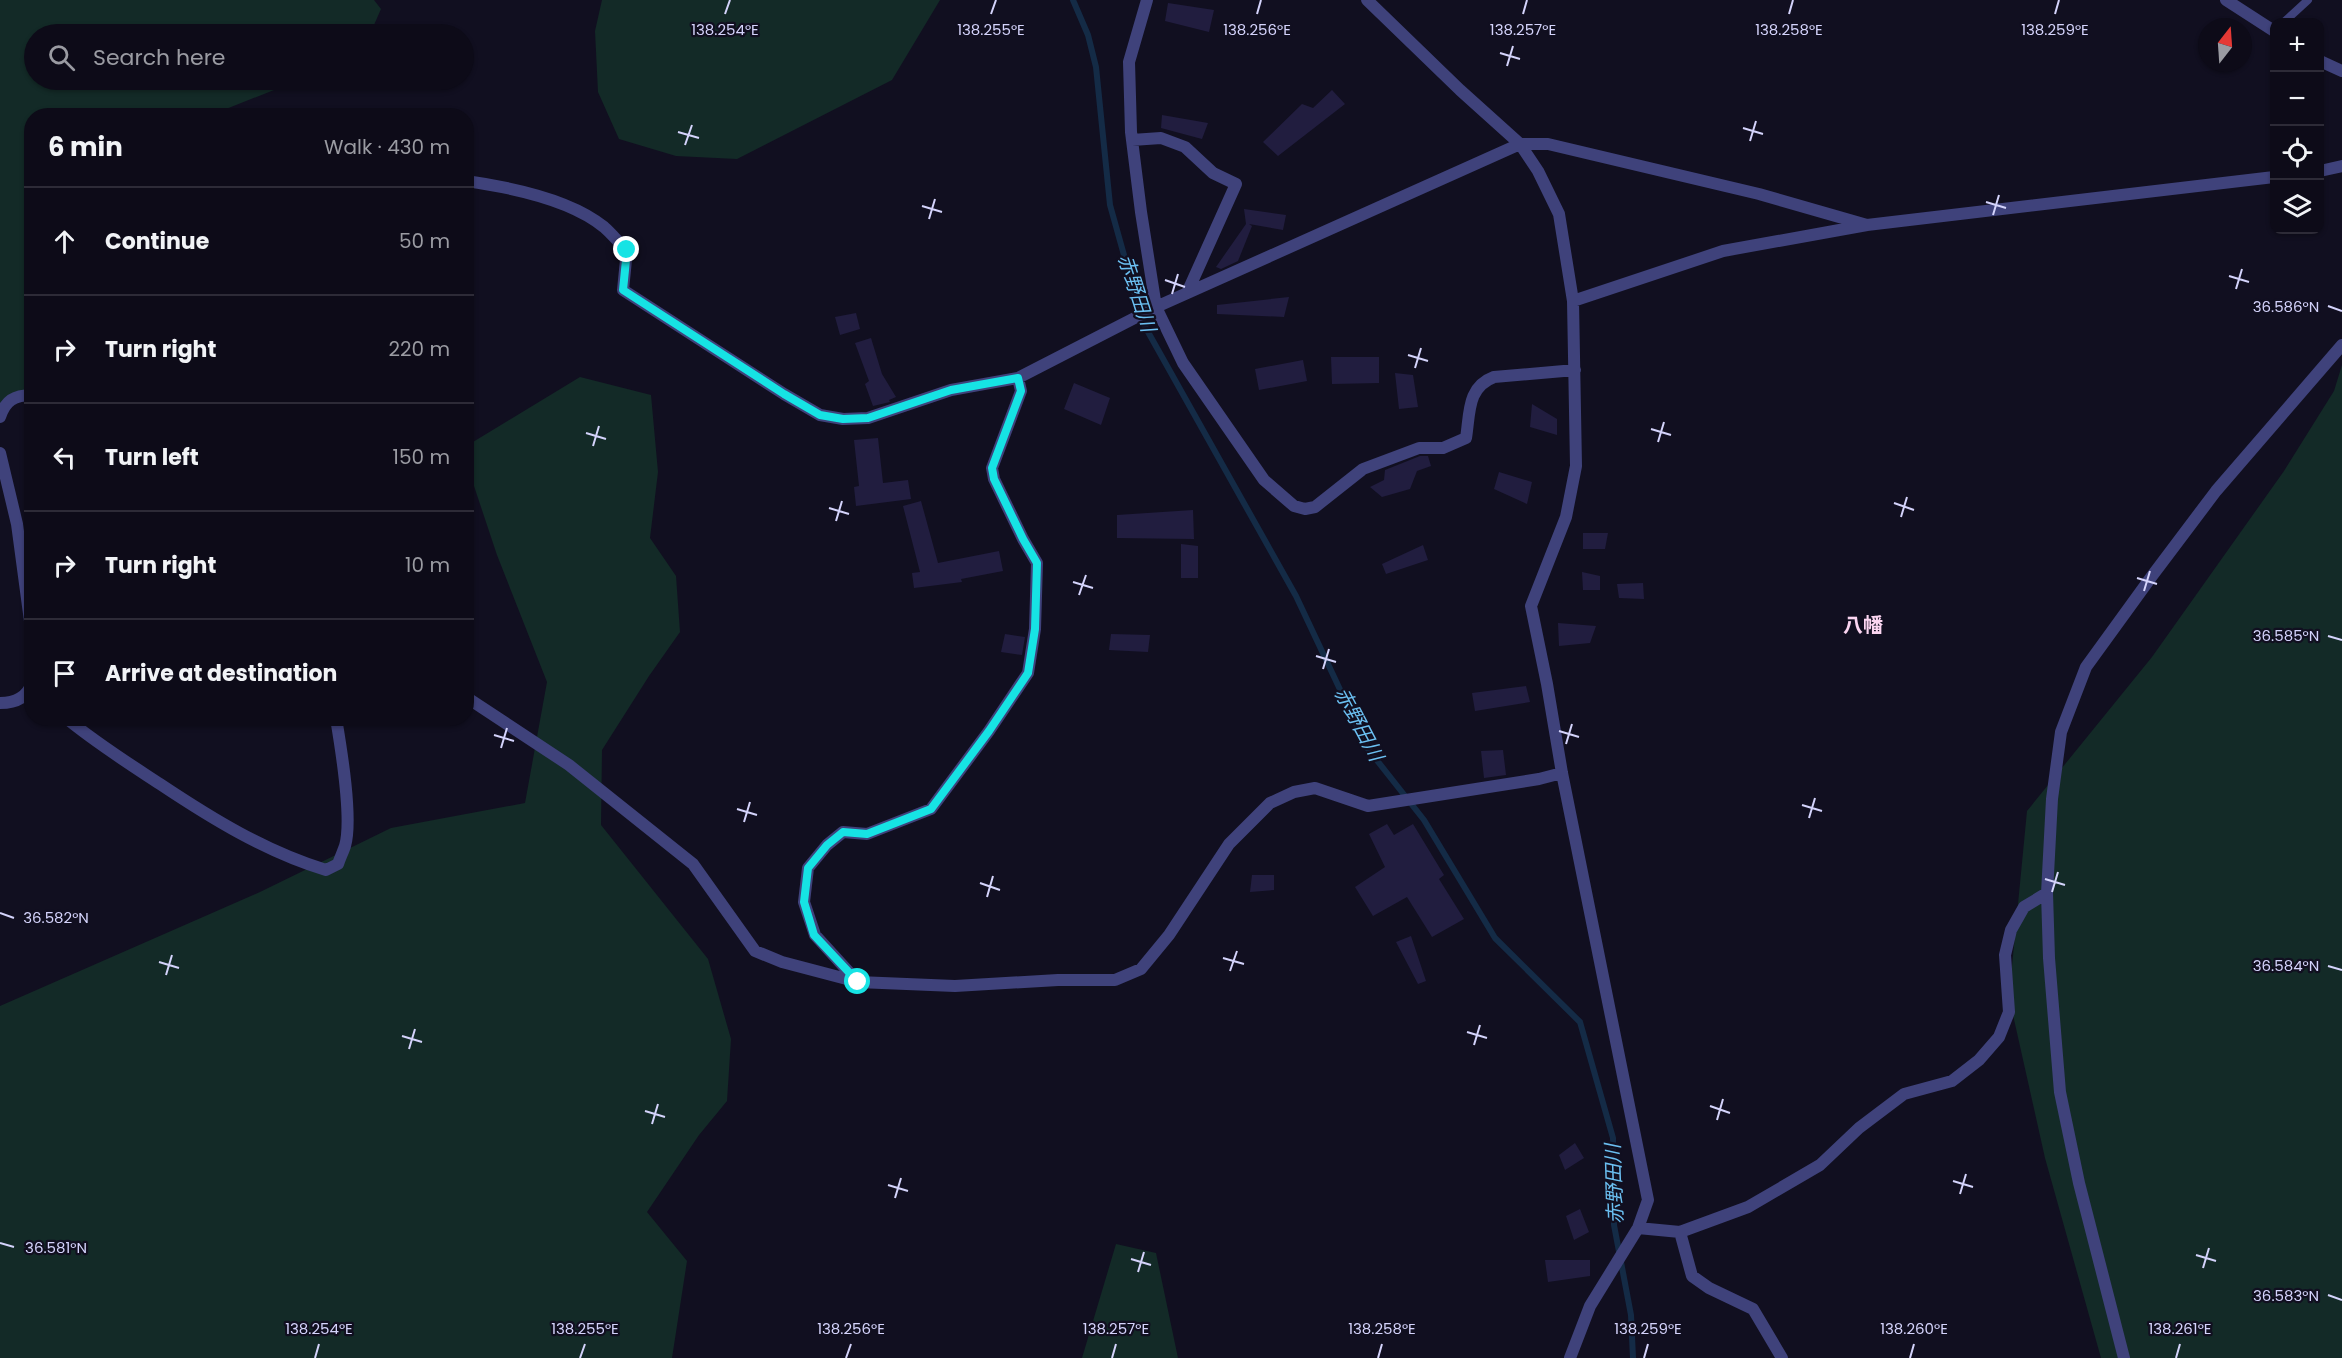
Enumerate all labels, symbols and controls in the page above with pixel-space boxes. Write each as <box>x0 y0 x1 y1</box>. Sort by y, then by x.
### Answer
north arrow <box>2198 18 2252 72</box>
map controls <box>2270 18 2324 234</box>
button: + <box>2270 18 2324 72</box>
text: 138.254°E <box>691 19 759 40</box>
text: 138.255°E <box>957 19 1025 40</box>
text: 138.256°E <box>1223 19 1291 40</box>
text: 138.257°E <box>1490 19 1556 40</box>
text: 138.258°E <box>1755 19 1823 40</box>
text: 138.259°E <box>2021 19 2089 40</box>
search box <box>24 24 474 90</box>
icon: search <box>45 41 78 74</box>
text: Search here <box>93 42 226 73</box>
button: − <box>2270 72 2324 126</box>
button: locate <box>2270 126 2324 180</box>
text: 6 min <box>48 129 123 165</box>
text: Walk · 430 m <box>324 133 450 161</box>
button: layers <box>2270 180 2324 234</box>
icon: ahead <box>48 225 81 258</box>
text: Continue <box>105 226 209 257</box>
text: 50 m <box>399 227 450 255</box>
route end <box>613 236 639 262</box>
water label: 赤野田川 <box>1111 251 1163 337</box>
text: 36.586°N <box>2253 296 2319 317</box>
icon: right <box>48 333 81 366</box>
text: Turn right <box>105 334 216 365</box>
text: 220 m <box>389 335 450 363</box>
icon: left <box>48 441 81 474</box>
text: Turn left <box>105 442 199 473</box>
text: 150 m <box>393 443 450 471</box>
icon: right <box>48 549 81 582</box>
text: Turn right <box>105 550 216 581</box>
text: 10 m <box>405 551 450 579</box>
district label: 八幡 <box>1843 611 1883 639</box>
text: 36.585°N <box>2253 625 2319 646</box>
icon: arrive <box>48 657 81 690</box>
text: Arrive at destination <box>105 658 337 689</box>
water label: 赤野田川 <box>1328 682 1391 768</box>
text: 36.582°N <box>23 907 89 928</box>
text: 36.584°N <box>2253 955 2319 976</box>
route start <box>844 968 870 994</box>
water label: 赤野田川 <box>1599 1142 1629 1224</box>
text: 36.581°N <box>25 1237 87 1258</box>
text: 36.583°N <box>2253 1285 2319 1306</box>
text: 138.254°E <box>285 1318 353 1339</box>
text: 138.255°E <box>551 1318 619 1339</box>
text: 138.256°E <box>817 1318 885 1339</box>
text: 138.257°E <box>1083 1318 1149 1339</box>
text: 138.258°E <box>1348 1318 1416 1339</box>
text: 138.259°E <box>1614 1318 1682 1339</box>
text: 138.260°E <box>1880 1318 1948 1339</box>
text: 138.261°E <box>2148 1318 2212 1339</box>

